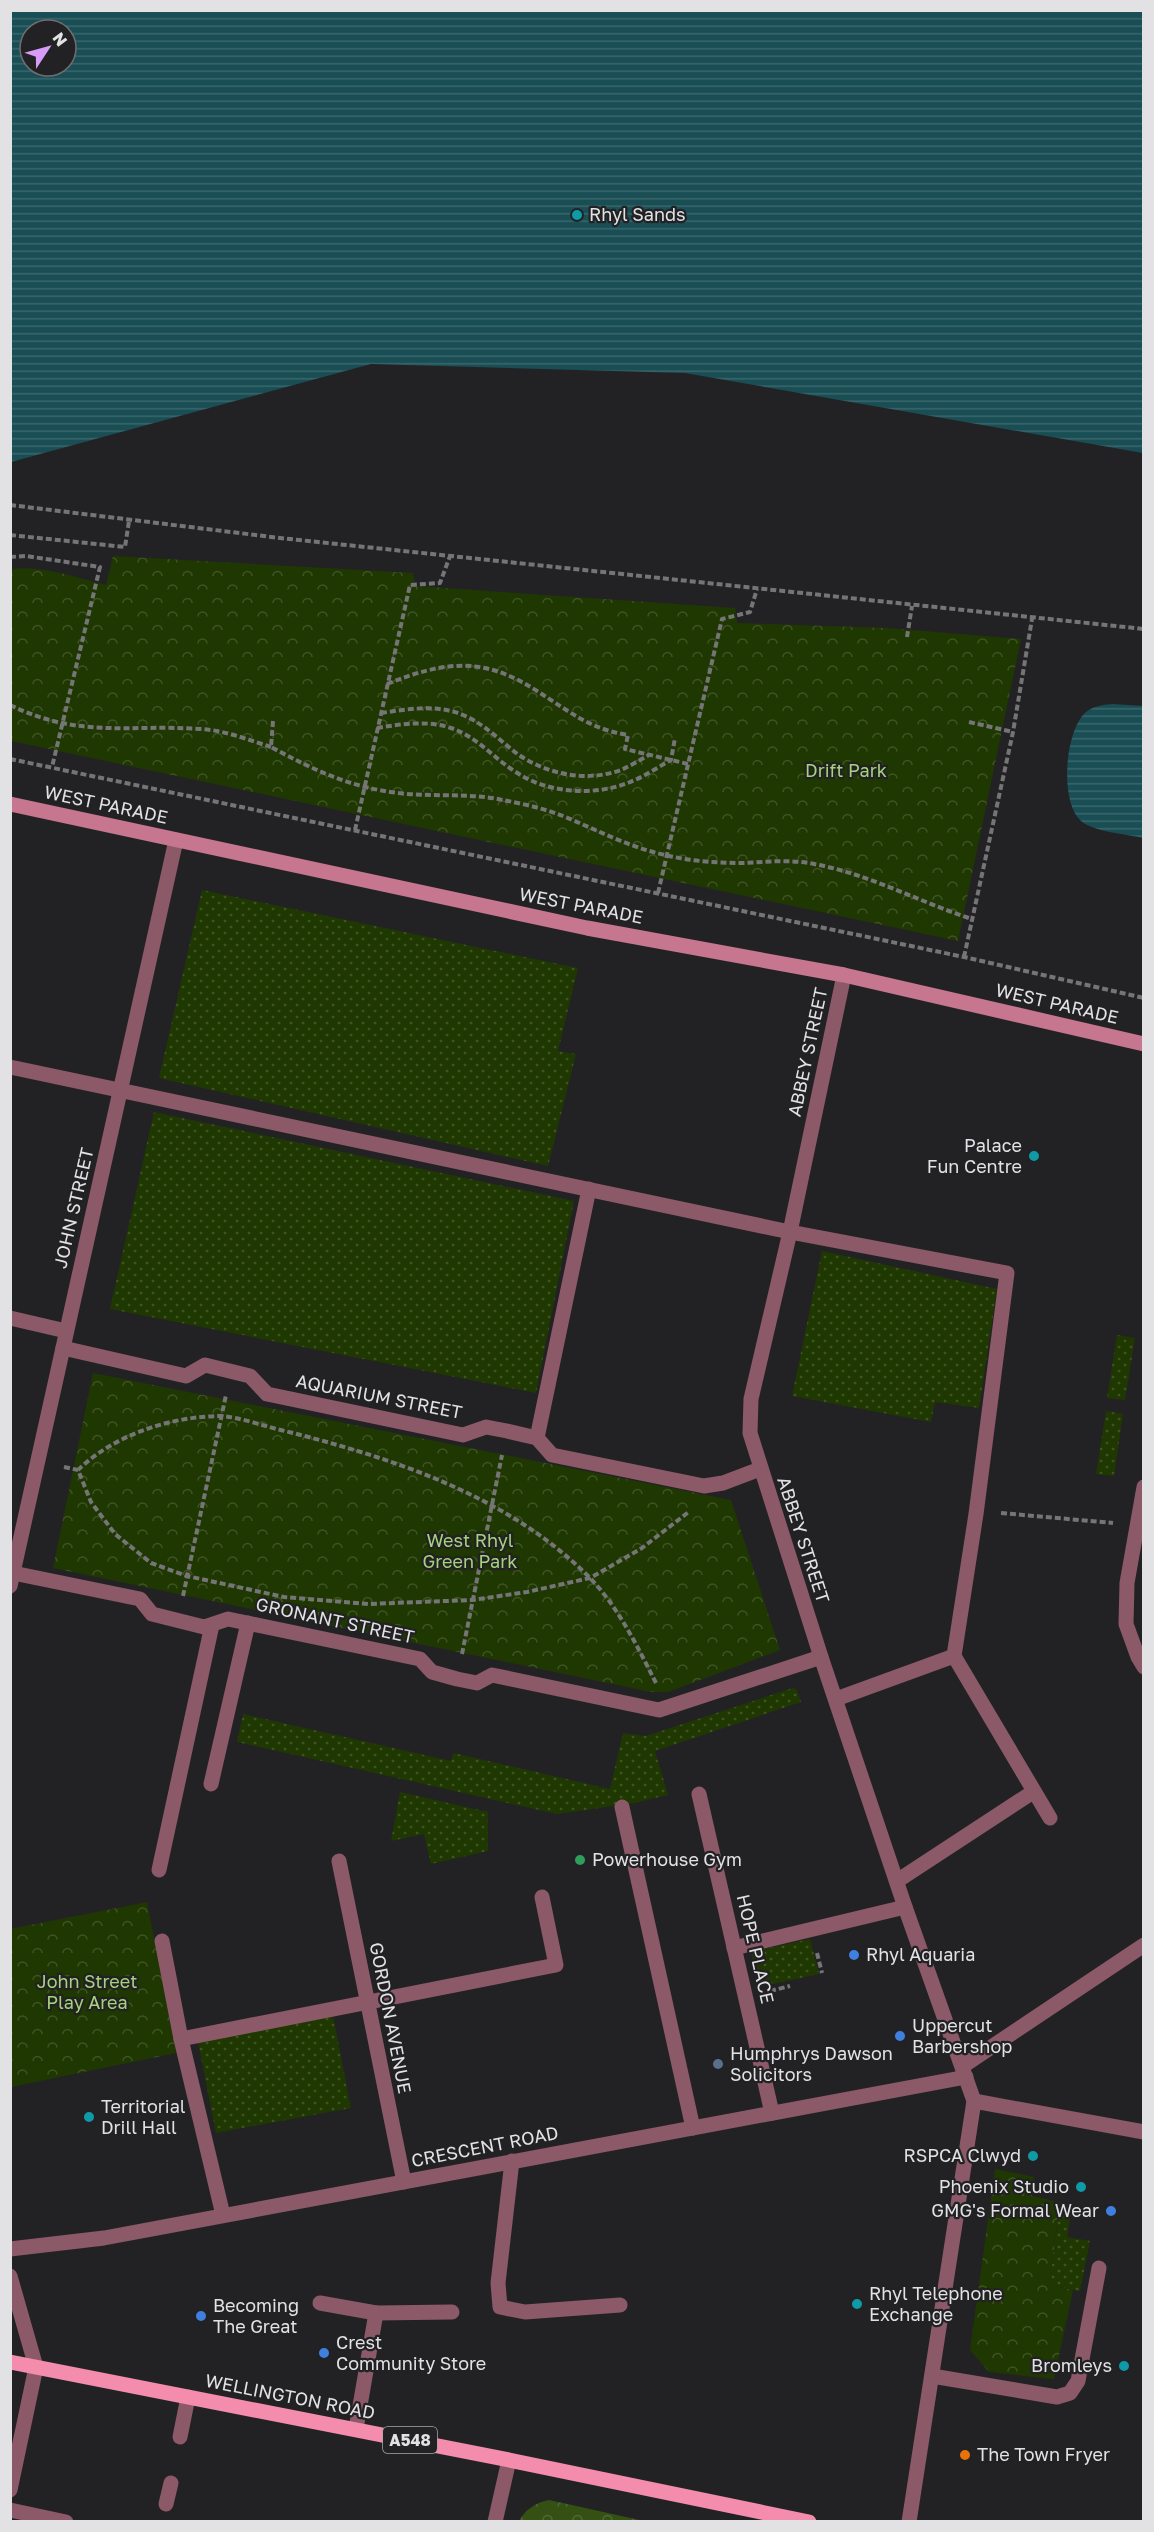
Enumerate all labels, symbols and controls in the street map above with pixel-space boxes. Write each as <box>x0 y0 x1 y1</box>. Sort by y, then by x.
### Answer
north arrow <box>18 18 78 78</box>
text: N <box>48 28 72 50</box>
place label: Rhyl Sands <box>589 203 686 225</box>
marker: Rhyl Sands <box>570 208 584 222</box>
park label: Drift Park <box>805 759 887 781</box>
street label: WEST PARADE <box>43 780 170 828</box>
street label: WEST PARADE <box>517 882 645 928</box>
street label: WEST PARADE <box>994 978 1121 1028</box>
street label: ABBEY STREET <box>783 985 831 1118</box>
place label: Palace Fun Centre <box>927 1134 1022 1177</box>
street label: JOHN STREET <box>48 1145 98 1270</box>
marker: Palace Fun Centre <box>1027 1149 1041 1163</box>
street label: AQUARIUM STREET <box>294 1369 464 1423</box>
street label: ABBEY STREET <box>773 1474 835 1606</box>
park label: West Rhyl Green Park <box>423 1529 517 1572</box>
street label: GRONANT STREET <box>254 1592 416 1648</box>
place label: Powerhouse Gym <box>592 1848 742 1870</box>
marker: Powerhouse Gym <box>573 1853 587 1867</box>
street label: HOPE PLACE <box>733 1892 779 2006</box>
street label: GORDON AVENUE <box>366 1940 416 2095</box>
place label: Rhyl Aquaria <box>866 1943 975 1965</box>
marker: Rhyl Aquaria <box>847 1948 861 1962</box>
park label: John Street Play Area <box>37 1970 137 2013</box>
place label: Uppercut Barbershop <box>912 2014 1012 2057</box>
marker: Uppercut Barbershop <box>893 2029 907 2043</box>
place label: Humphrys Dawson Solicitors <box>730 2042 893 2085</box>
marker: Humphrys Dawson Solicitors <box>711 2057 725 2071</box>
place label: Territorial Drill Hall <box>101 2095 186 2138</box>
marker: Territorial Drill Hall <box>82 2110 96 2124</box>
street label: CRESCENT ROAD <box>409 2121 560 2171</box>
place label: RSPCA Clwyd <box>903 2144 1021 2166</box>
marker: RSPCA Clwyd <box>1026 2149 1040 2163</box>
place label: Phoenix Studio <box>939 2175 1069 2197</box>
marker: Phoenix Studio <box>1074 2180 1088 2194</box>
place label: GMG's Formal Wear <box>931 2199 1099 2221</box>
marker: GMG's Formal Wear <box>1104 2204 1118 2218</box>
place label: Rhyl Telephone Exchange <box>869 2282 1003 2325</box>
place label: Becoming The Great <box>213 2294 299 2337</box>
marker: Rhyl Telephone Exchange <box>850 2297 864 2311</box>
marker: Becoming The Great <box>194 2309 208 2323</box>
place label: Crest Community Store <box>336 2331 486 2374</box>
marker: Crest Community Store <box>317 2346 331 2360</box>
place label: Bromleys <box>1031 2354 1112 2376</box>
marker: Bromleys <box>1117 2359 1131 2373</box>
street label: WELLINGTON ROAD <box>203 2369 377 2423</box>
road number: A548 <box>383 2427 437 2453</box>
place label: The Town Fryer <box>977 2443 1110 2465</box>
marker: The Town Fryer <box>958 2448 972 2462</box>

